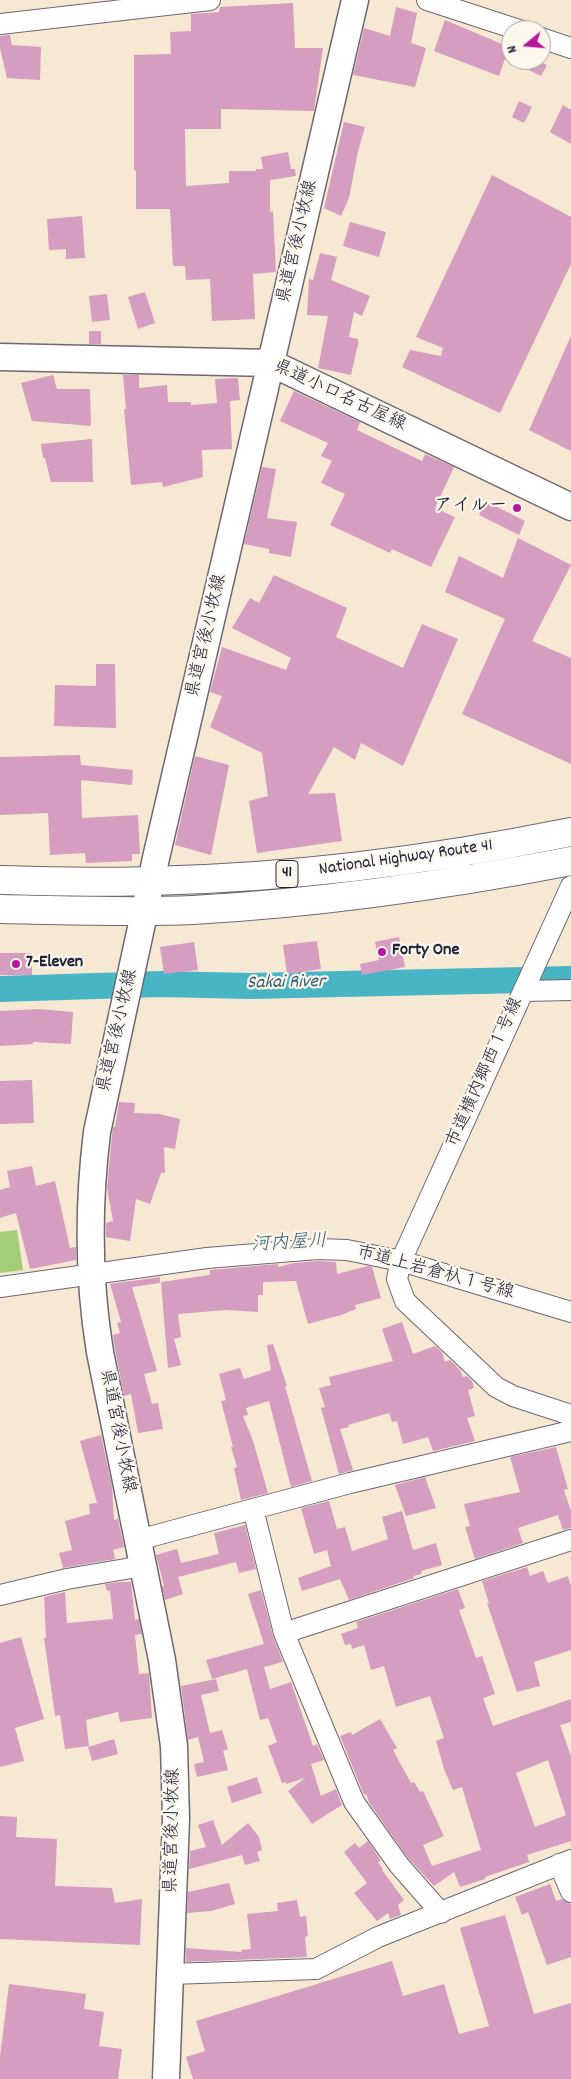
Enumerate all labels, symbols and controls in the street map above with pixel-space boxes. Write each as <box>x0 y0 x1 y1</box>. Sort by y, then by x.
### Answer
north arrow <box>501 20 551 70</box>
text: N <box>502 43 523 55</box>
street label: 県道宮後小牧線 <box>274 178 324 306</box>
street label: 県道小口名古屋線 <box>269 357 409 437</box>
place label: アイルー <box>434 497 507 519</box>
marker: アイルー <box>511 502 523 514</box>
street label: 県道宮後小牧線 <box>183 572 233 700</box>
street label: National Highway Route 41 <box>318 836 494 882</box>
road number: 41 <box>276 861 298 888</box>
place label: Forty One <box>392 941 459 963</box>
marker: Forty One <box>376 946 388 958</box>
place label: 7-Eleven <box>26 953 83 975</box>
marker: 7-Eleven <box>10 958 22 970</box>
street label: 県道宮後小牧線 <box>94 967 144 1095</box>
water label: Sakai River <box>247 972 325 996</box>
street label: 市道横内郷西１号線 <box>443 995 529 1151</box>
water label: 河内屋川 <box>250 1232 328 1258</box>
street label: 市道上岩倉杁１号線 <box>354 1243 516 1305</box>
street label: 県道宮後小牧線 <box>93 1367 139 1495</box>
street label: 県道宮後小牧線 <box>162 1768 186 1894</box>

